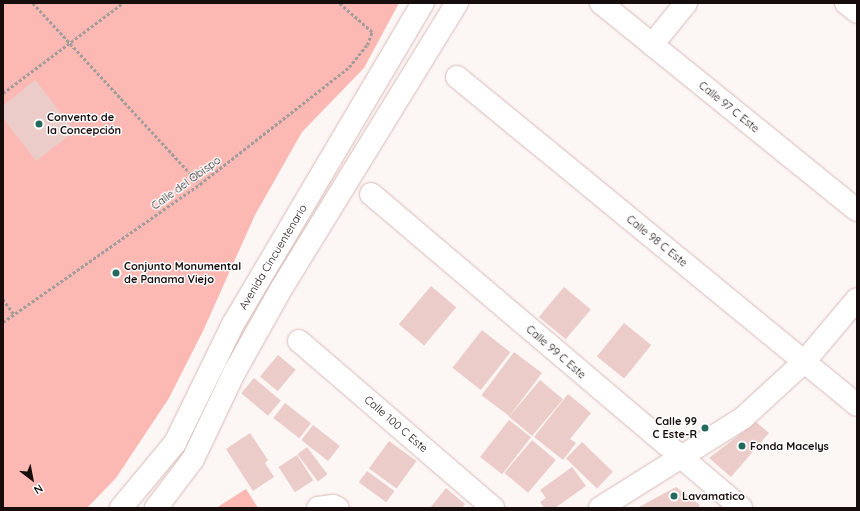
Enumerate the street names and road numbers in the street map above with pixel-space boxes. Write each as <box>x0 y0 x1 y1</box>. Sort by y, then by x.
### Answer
street label: Calle 97 C Este <box>696 79 762 135</box>
street label: Calle del Obispo <box>149 153 223 213</box>
street label: Avenida Cincuentenario <box>236 202 310 312</box>
street label: Calle 98 C Este <box>624 212 690 270</box>
street label: Calle 99 C Este <box>523 322 589 382</box>
street label: Calle 100 C Este <box>362 393 430 455</box>

